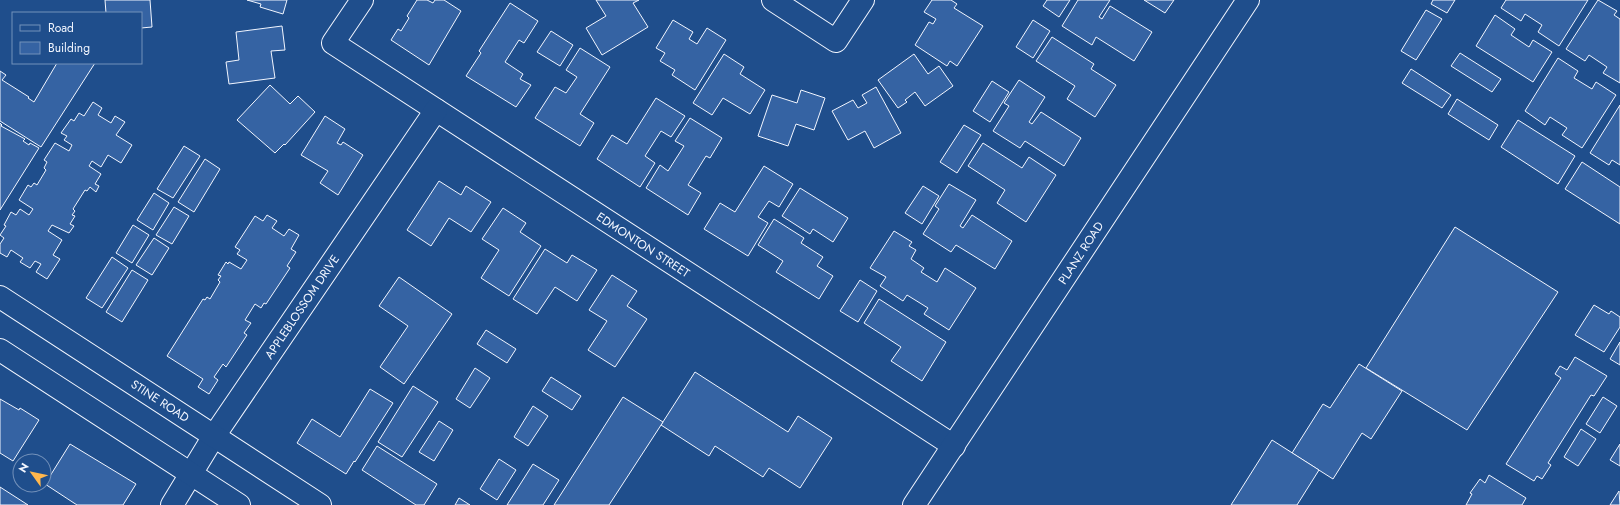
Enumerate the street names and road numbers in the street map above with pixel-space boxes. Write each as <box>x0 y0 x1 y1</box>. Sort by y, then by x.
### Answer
street label: EDMONTON STREET <box>593 208 694 282</box>
street label: PLANZ ROAD <box>1054 218 1108 288</box>
street label: APPLEBLOSSOM DRIVE <box>260 251 344 363</box>
street label: STINE ROAD <box>127 375 193 427</box>

